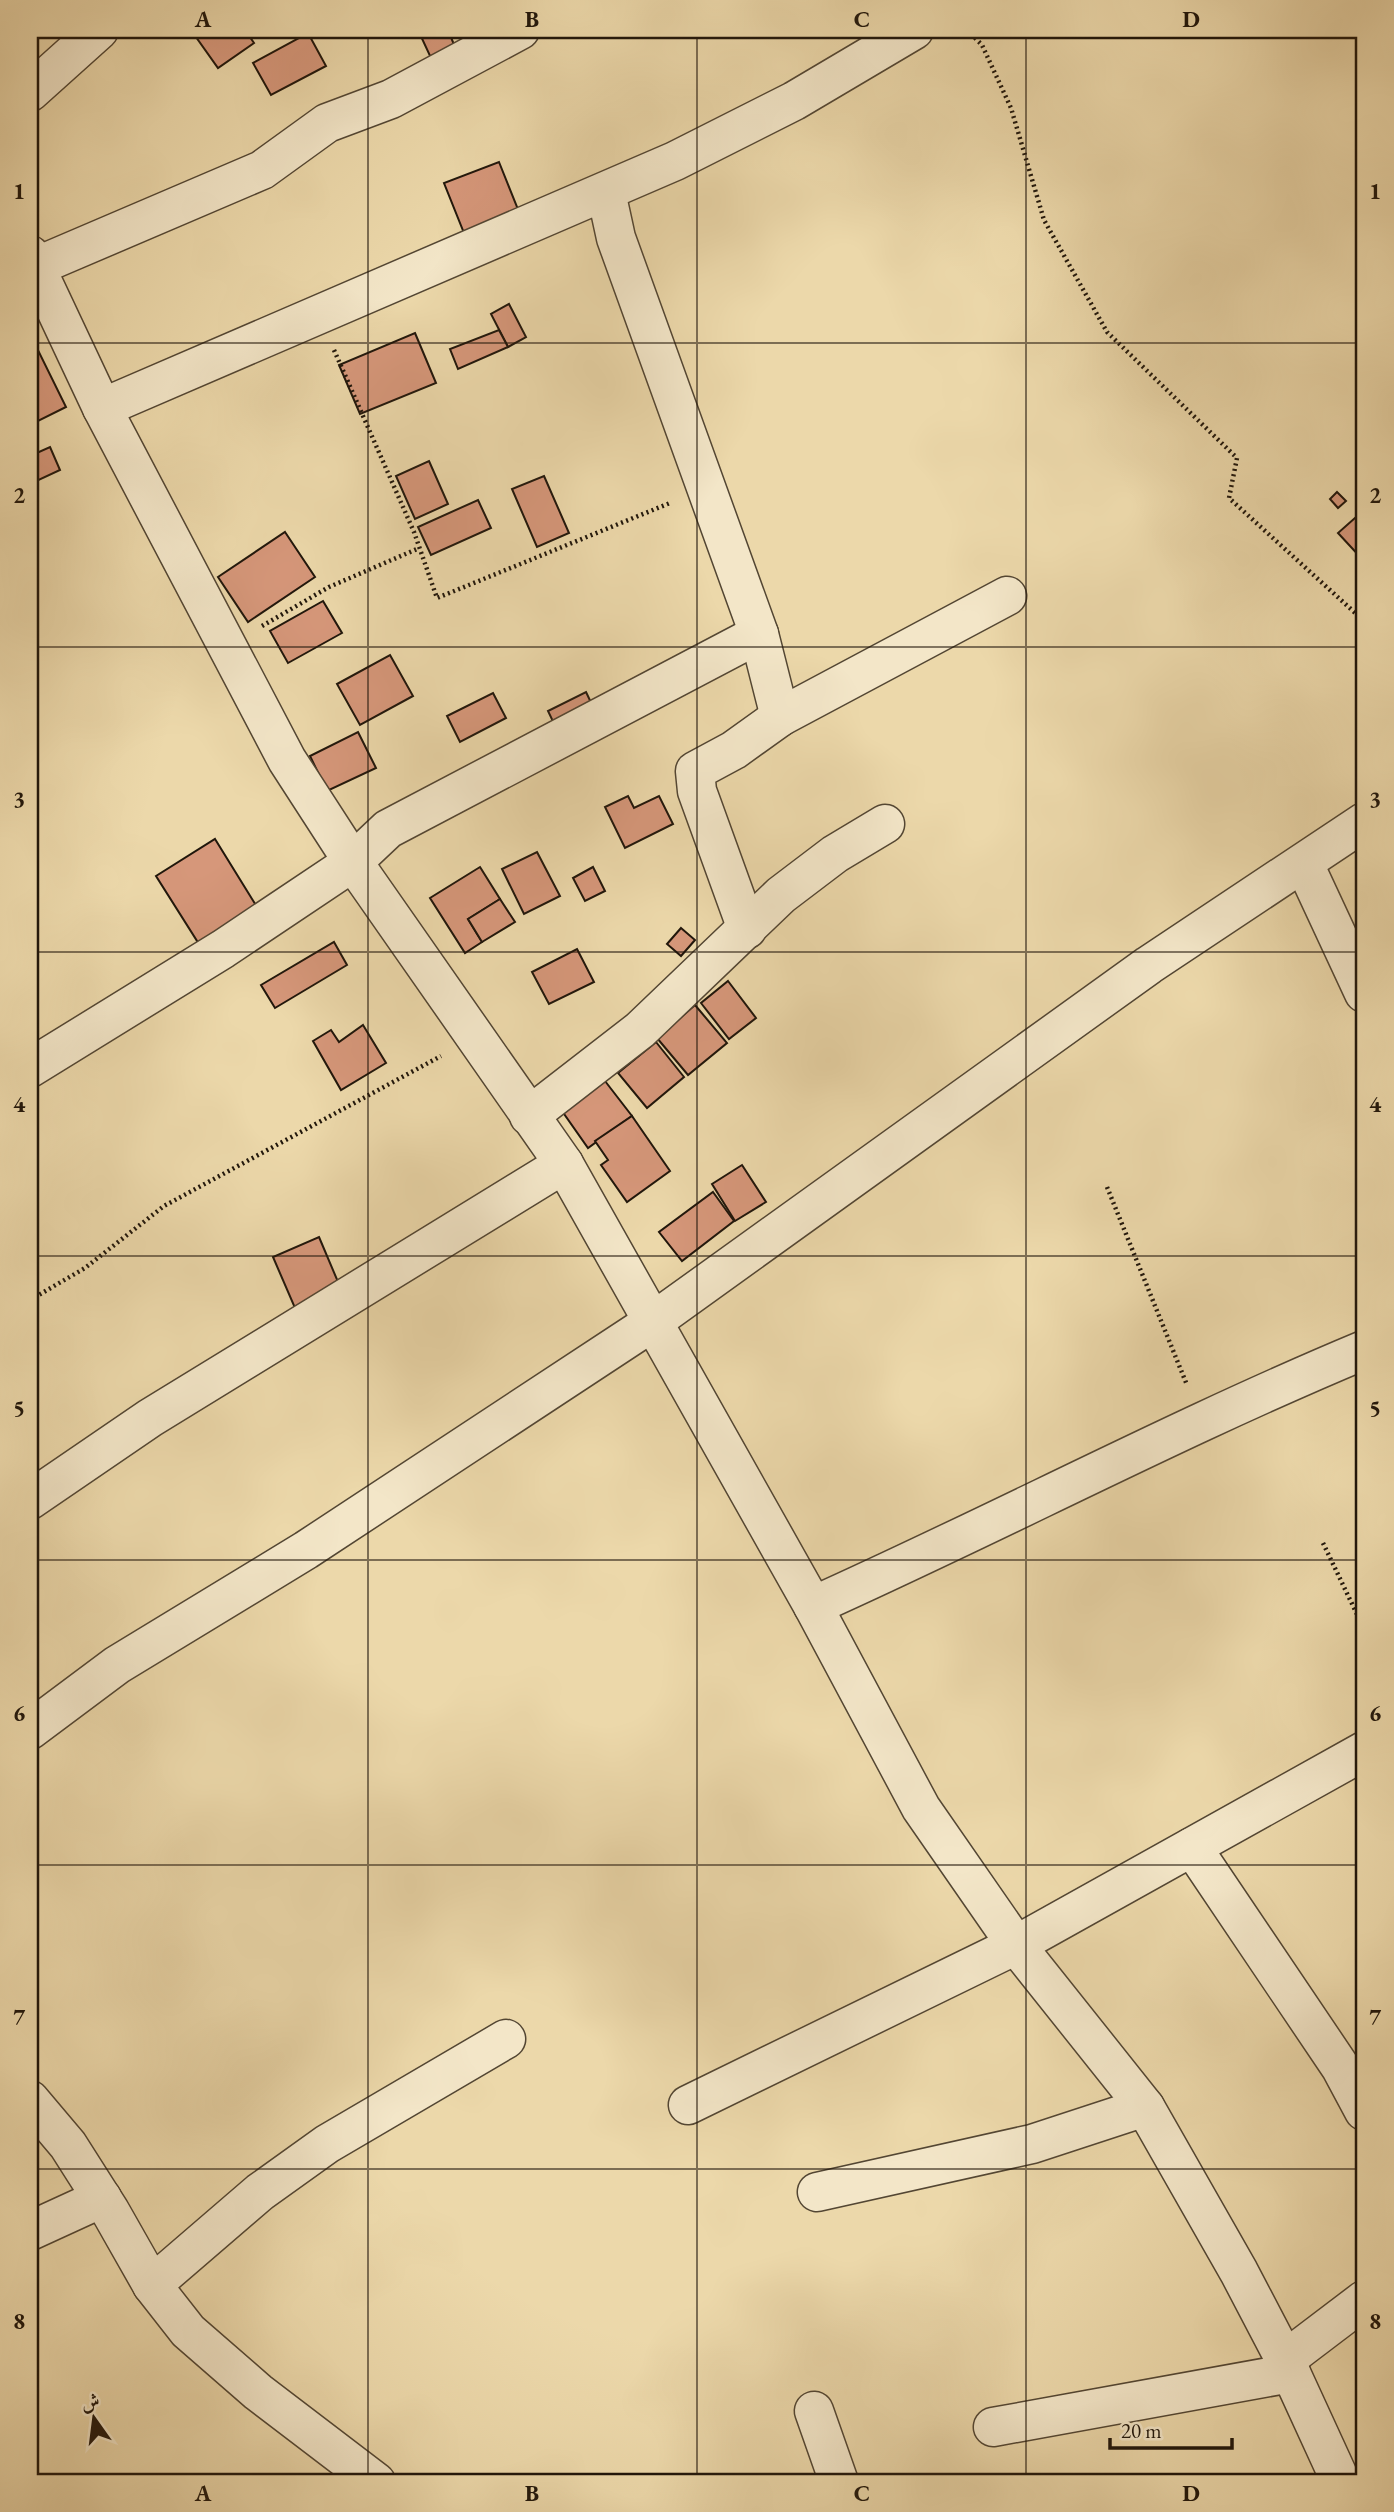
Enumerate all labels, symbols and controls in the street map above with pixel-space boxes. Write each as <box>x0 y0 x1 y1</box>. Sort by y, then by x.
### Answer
text: A <box>194 4 212 34</box>
text: B <box>525 4 539 34</box>
text: C <box>854 4 870 34</box>
text: D <box>1182 4 1200 34</box>
text: 1 <box>13 176 25 206</box>
text: 1 <box>1369 176 1381 206</box>
text: 2 <box>13 480 25 510</box>
text: 2 <box>1369 480 1381 510</box>
text: 3 <box>13 784 25 814</box>
text: 3 <box>1369 784 1381 814</box>
text: 4 <box>13 1089 26 1119</box>
text: 4 <box>1369 1089 1382 1119</box>
text: 5 <box>13 1393 25 1423</box>
text: 5 <box>1369 1393 1381 1423</box>
text: 6 <box>13 1698 25 1728</box>
text: 6 <box>1369 1698 1381 1728</box>
text: 7 <box>13 2002 26 2032</box>
text: 7 <box>1369 2002 1382 2032</box>
text: 8 <box>13 2306 25 2336</box>
text: 8 <box>1369 2306 1381 2336</box>
north arrow <box>60 2382 130 2452</box>
text: ش <box>78 2388 102 2416</box>
scale bar <box>1110 2407 1233 2451</box>
text: 20 m <box>1121 2417 1162 2444</box>
text: A <box>194 2478 212 2508</box>
text: B <box>525 2478 539 2508</box>
text: C <box>854 2478 870 2508</box>
text: D <box>1182 2478 1200 2508</box>

